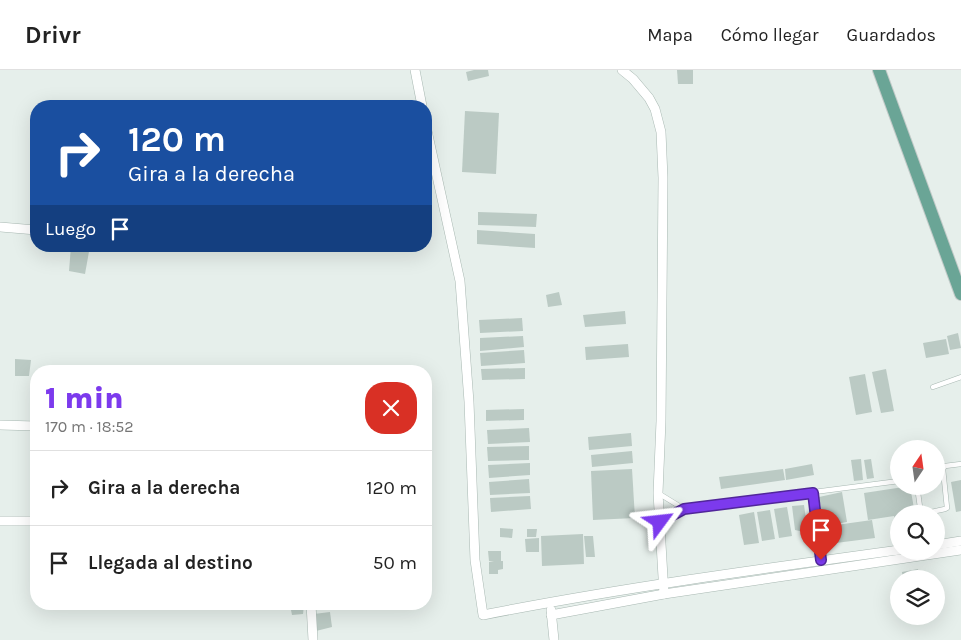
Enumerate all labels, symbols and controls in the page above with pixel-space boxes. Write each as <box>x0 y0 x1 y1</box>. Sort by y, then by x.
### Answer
text: Drivr <box>25 21 81 49</box>
text: Mapa <box>647 24 693 46</box>
text: Cómo llegar <box>721 24 819 46</box>
text: Guardados <box>847 24 936 46</box>
text: 120 m <box>128 119 226 160</box>
icon: right <box>45 120 110 185</box>
text: Gira a la derecha <box>128 161 295 187</box>
icon: arrive <box>106 215 134 243</box>
text: Luego <box>45 218 96 240</box>
text: 1 min <box>45 380 124 416</box>
button: close <box>365 382 417 434</box>
text: 170 m · 18:52 <box>45 417 134 436</box>
north arrow <box>890 440 945 495</box>
map controls <box>890 440 945 625</box>
icon: right <box>45 474 73 502</box>
text: Gira a la derecha <box>88 477 240 499</box>
text: 120 m <box>366 477 417 499</box>
position arrow <box>633 495 685 547</box>
button: search <box>890 505 945 560</box>
pin <box>800 509 842 560</box>
icon: arrive <box>807 516 835 544</box>
icon: arrive <box>45 549 73 577</box>
text: Llegada al destino <box>88 552 253 574</box>
text: 50 m <box>373 552 417 574</box>
button: layers <box>890 570 945 625</box>

